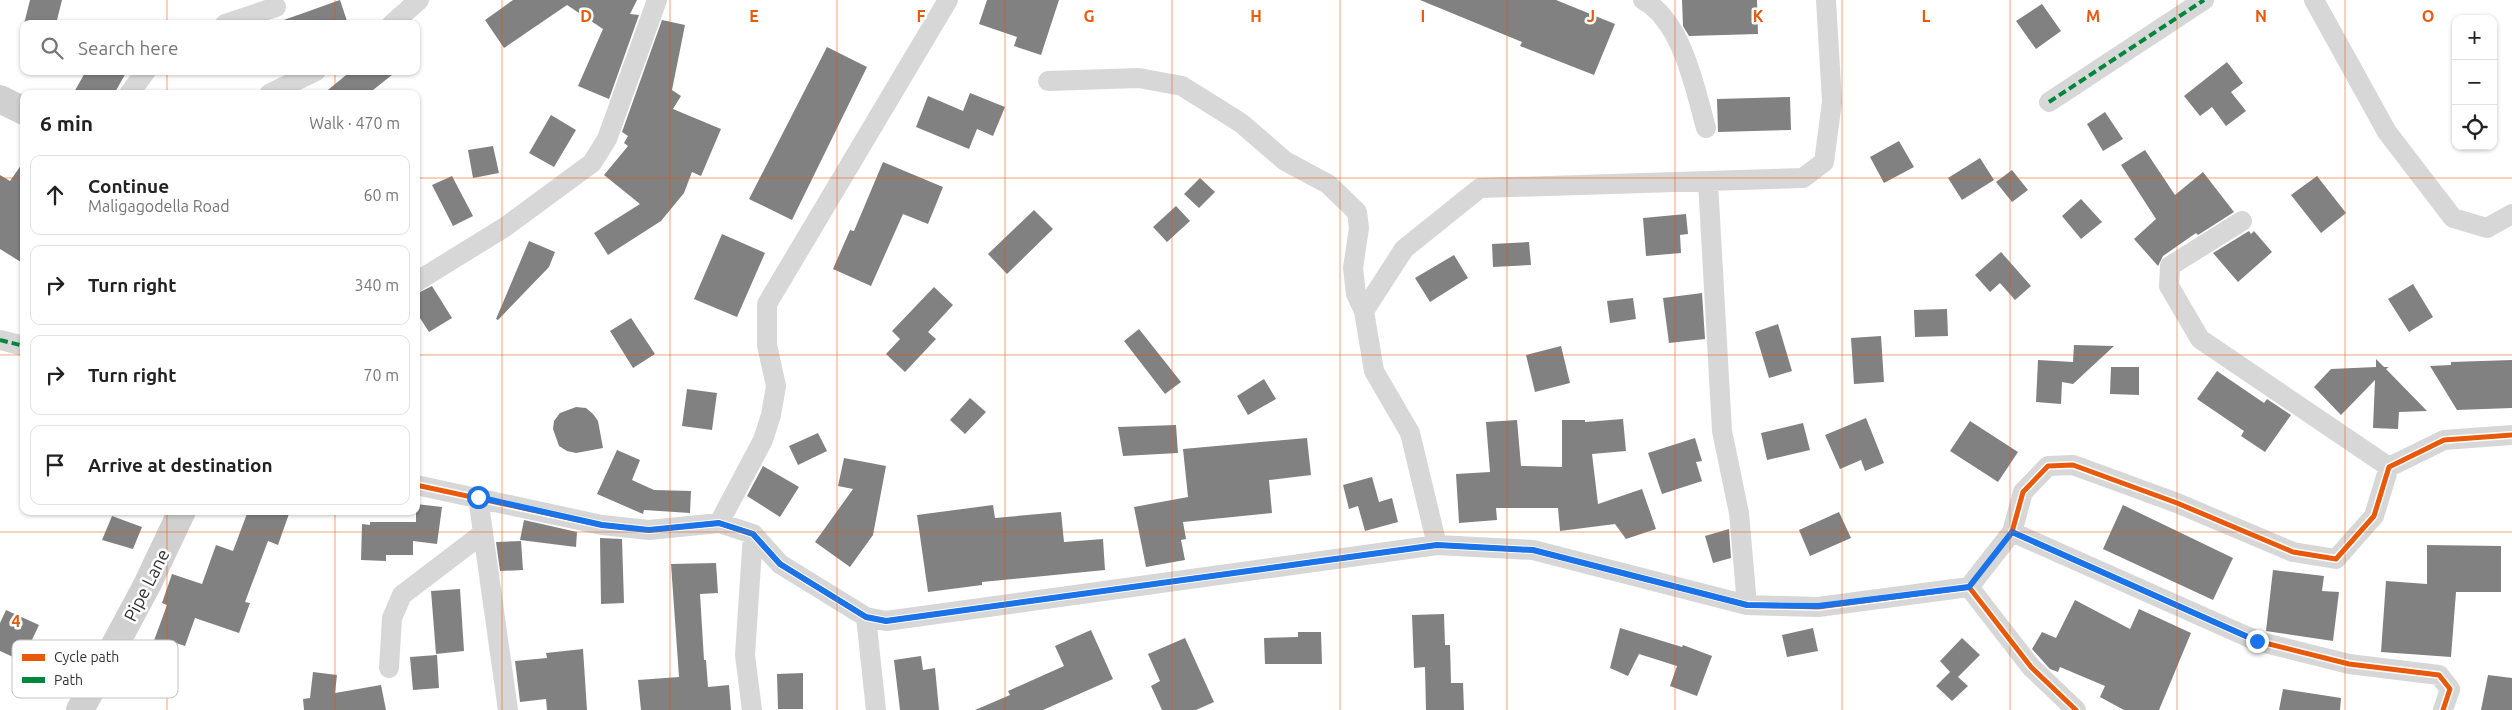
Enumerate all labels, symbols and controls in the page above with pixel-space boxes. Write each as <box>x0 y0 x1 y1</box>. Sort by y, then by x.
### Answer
text: D <box>580 7 592 25</box>
text: E <box>749 7 759 25</box>
text: F <box>917 7 926 25</box>
text: G <box>1083 7 1095 25</box>
text: H <box>1250 7 1262 25</box>
text: I <box>1421 7 1425 25</box>
text: J <box>1587 7 1595 25</box>
text: K <box>1753 7 1764 25</box>
text: L <box>1922 7 1931 25</box>
text: M <box>2086 7 2100 25</box>
text: N <box>2255 7 2267 25</box>
text: O <box>2422 7 2434 25</box>
map controls <box>2452 15 2497 150</box>
button: + <box>2452 15 2497 60</box>
search box <box>20 20 420 75</box>
icon: search <box>38 34 66 62</box>
text: Search here <box>78 37 178 59</box>
button: − <box>2452 60 2497 105</box>
button: locate <box>2452 105 2497 150</box>
text: 6 min <box>40 111 93 135</box>
text: Walk · 470 m <box>309 114 400 132</box>
text: Continue <box>88 175 169 197</box>
icon: ahead <box>41 181 69 209</box>
text: 60 m <box>363 186 399 204</box>
text: Maligagodella Road <box>88 197 230 215</box>
icon: right <box>41 271 69 299</box>
text: Turn right <box>88 274 176 296</box>
text: 340 m <box>354 276 399 294</box>
icon: right <box>41 361 69 389</box>
text: Turn right <box>88 364 176 386</box>
text: 70 m <box>363 366 399 384</box>
icon: arrive <box>41 451 69 479</box>
text: Arrive at destination <box>88 454 273 476</box>
route start <box>467 486 490 509</box>
street label: Pipe Lane <box>119 546 173 624</box>
text: 4 <box>11 612 21 630</box>
route end <box>2246 630 2269 653</box>
legend <box>12 640 178 698</box>
text: Cycle path <box>54 649 119 665</box>
text: Path <box>54 672 83 688</box>

